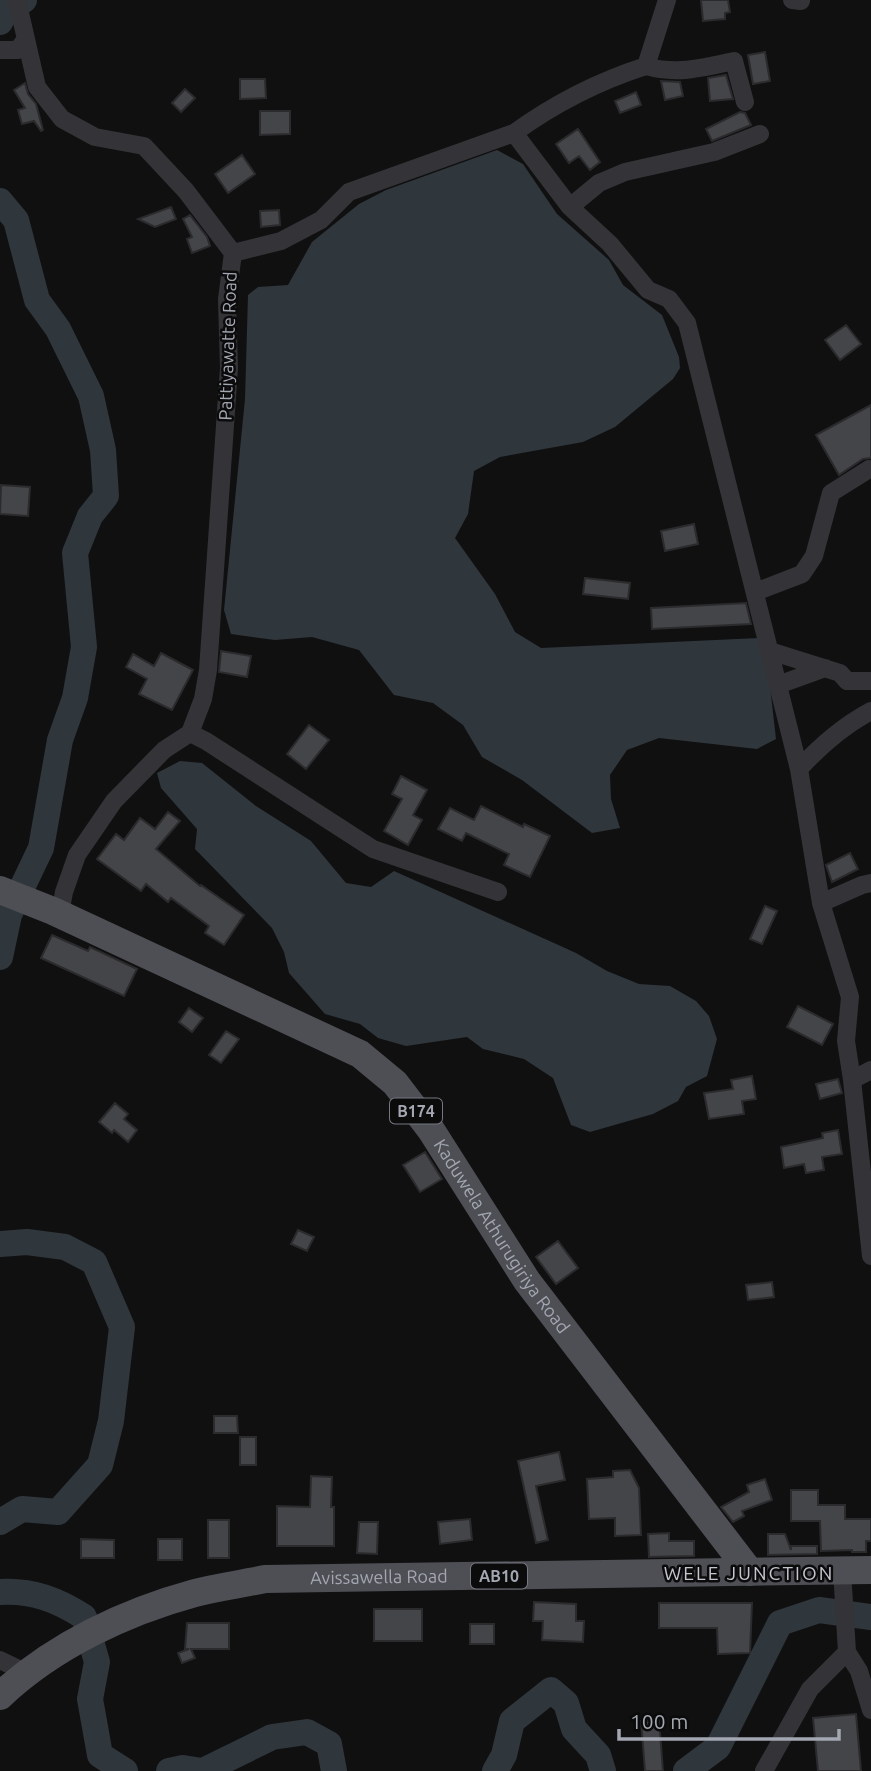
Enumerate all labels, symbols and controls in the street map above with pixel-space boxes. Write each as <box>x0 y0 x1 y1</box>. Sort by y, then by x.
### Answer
street label: Pattiyawatte Road <box>214 271 240 421</box>
road number: B174 <box>390 1098 442 1124</box>
street label: Kaduwela Athurugiriya Road <box>430 1135 574 1337</box>
district label: WELE JUNCTION <box>664 1562 834 1584</box>
road number: AB10 <box>471 1564 527 1588</box>
street label: Avissawella Road <box>310 1565 448 1587</box>
scale bar <box>619 1698 840 1742</box>
text: 100 m <box>630 1709 688 1733</box>

